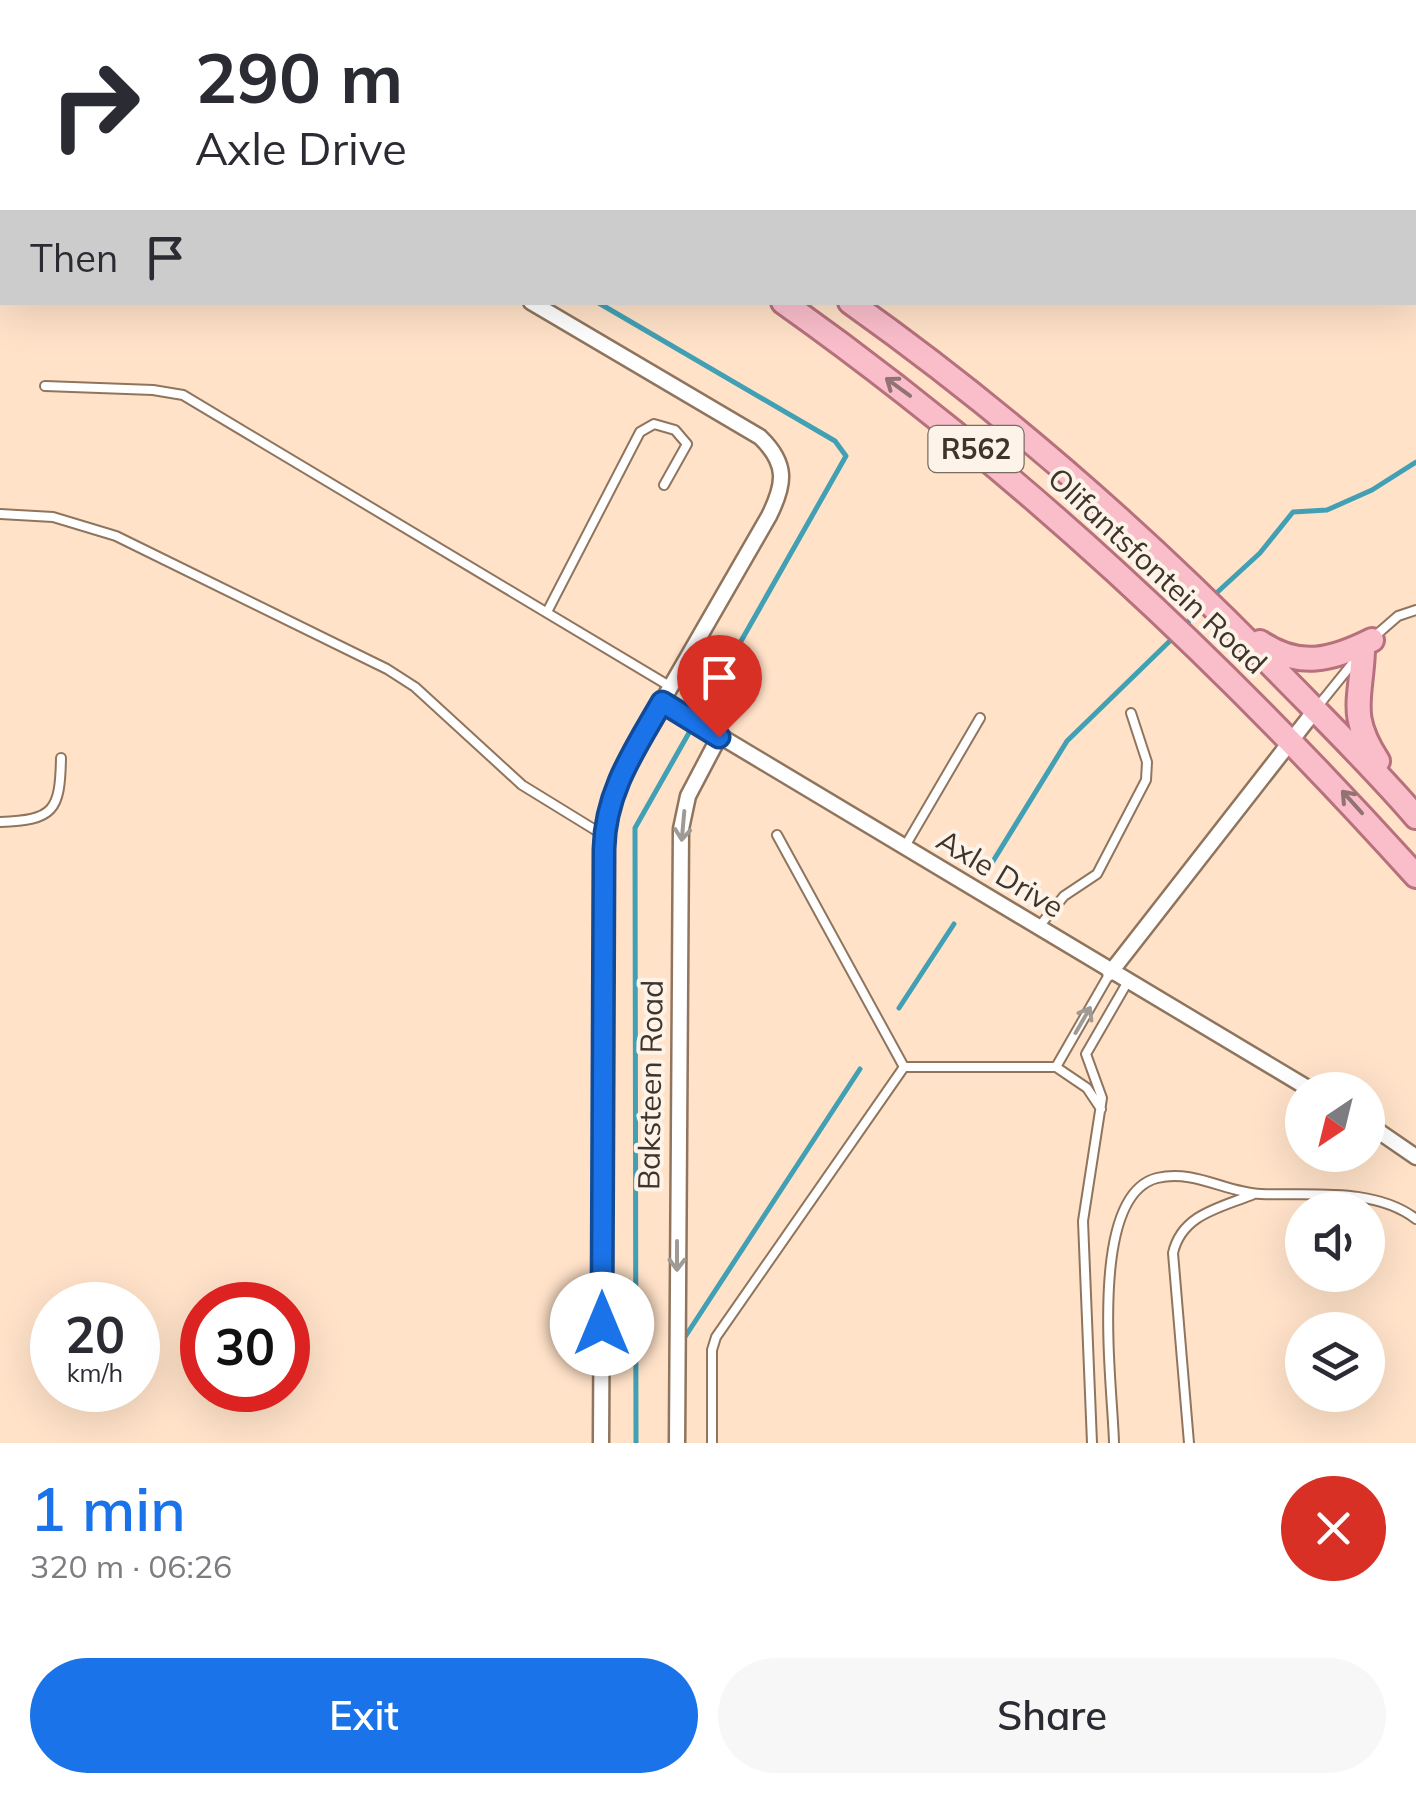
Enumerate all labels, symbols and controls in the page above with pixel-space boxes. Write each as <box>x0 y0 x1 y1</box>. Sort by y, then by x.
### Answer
text: 290 m <box>195 33 403 121</box>
icon: right <box>30 40 160 170</box>
text: Axle Drive <box>195 120 407 176</box>
icon: arrive <box>138 230 193 285</box>
text: Then <box>30 234 118 282</box>
one-way arrow <box>885 376 912 397</box>
road number: R562 <box>928 426 1024 472</box>
street label: Olifantsfontein Road <box>1040 459 1275 682</box>
pin <box>677 635 762 738</box>
icon: arrive <box>692 650 747 705</box>
one-way arrow <box>1341 790 1364 815</box>
one-way arrow <box>673 809 692 842</box>
street label: Axle Drive <box>930 820 1071 926</box>
street label: Baksteen Road <box>629 980 671 1190</box>
one-way arrow <box>1073 1006 1093 1035</box>
north arrow <box>1285 1072 1385 1172</box>
map controls <box>1285 1072 1385 1412</box>
button: sound <box>1285 1192 1385 1292</box>
one-way arrow <box>668 1238 686 1271</box>
position arrow <box>550 1272 654 1376</box>
speed limit sign: 30 <box>180 1282 310 1412</box>
text: 20 <box>65 1303 125 1366</box>
button: layers <box>1285 1312 1385 1412</box>
text: km/h <box>67 1357 123 1388</box>
text: 1 min <box>30 1471 186 1546</box>
button: close <box>1281 1476 1386 1581</box>
text: 320 m · 06:26 <box>30 1546 232 1586</box>
button: Exit <box>30 1658 698 1773</box>
button: Share <box>718 1658 1386 1773</box>

